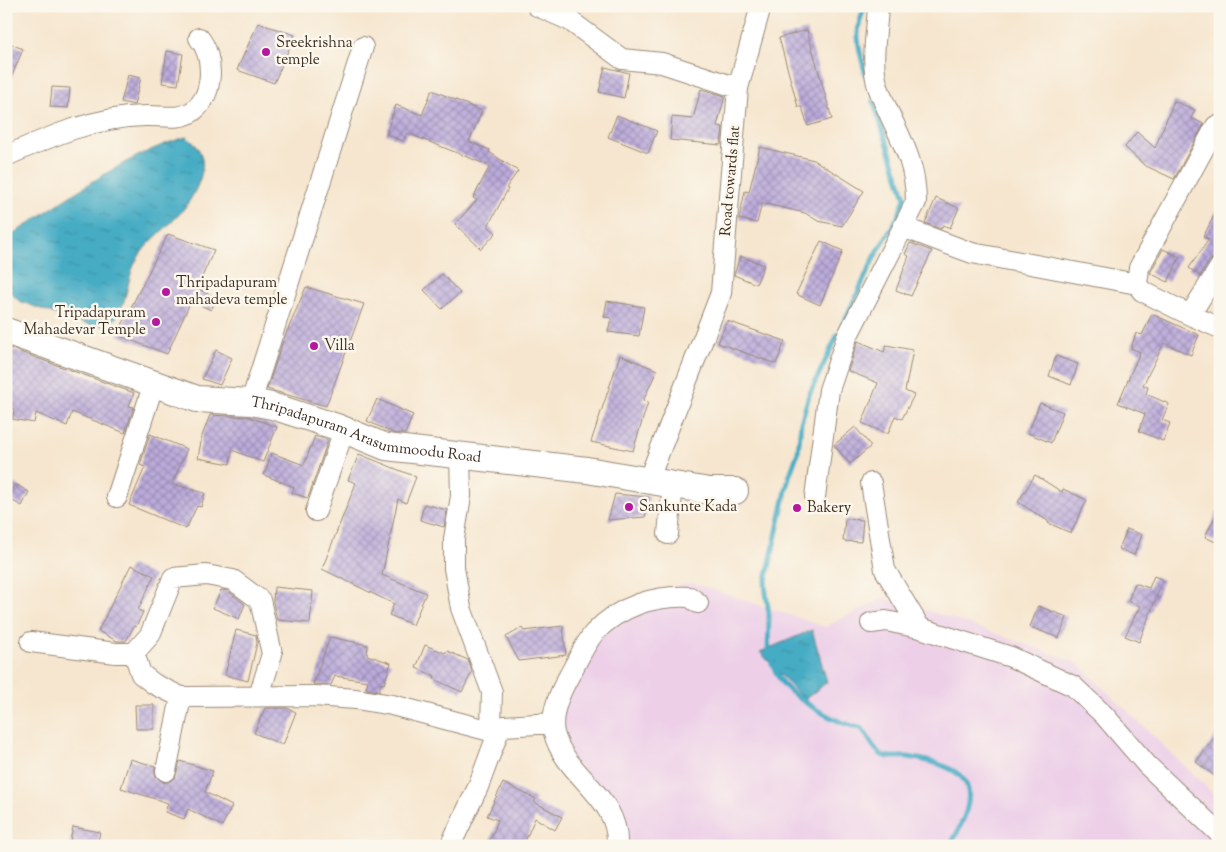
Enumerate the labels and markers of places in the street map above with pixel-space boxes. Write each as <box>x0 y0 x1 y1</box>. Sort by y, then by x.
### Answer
place label: Sreekrishna temple <box>276 33 353 71</box>
marker: Sreekrishna temple <box>260 46 272 58</box>
place label: Thripadapuram mahadeva temple <box>176 273 288 311</box>
marker: Thripadapuram mahadeva temple <box>160 286 172 298</box>
place label: Tripadapuram Mahadevar Temple <box>24 303 147 341</box>
marker: Tripadapuram Mahadevar Temple <box>150 316 162 328</box>
place label: Villa <box>324 336 355 357</box>
marker: Villa <box>308 340 320 352</box>
place label: Sankunte Kada <box>639 497 737 518</box>
place label: Bakery <box>807 498 852 519</box>
marker: Sankunte Kada <box>623 501 635 513</box>
marker: Bakery <box>791 502 803 514</box>

